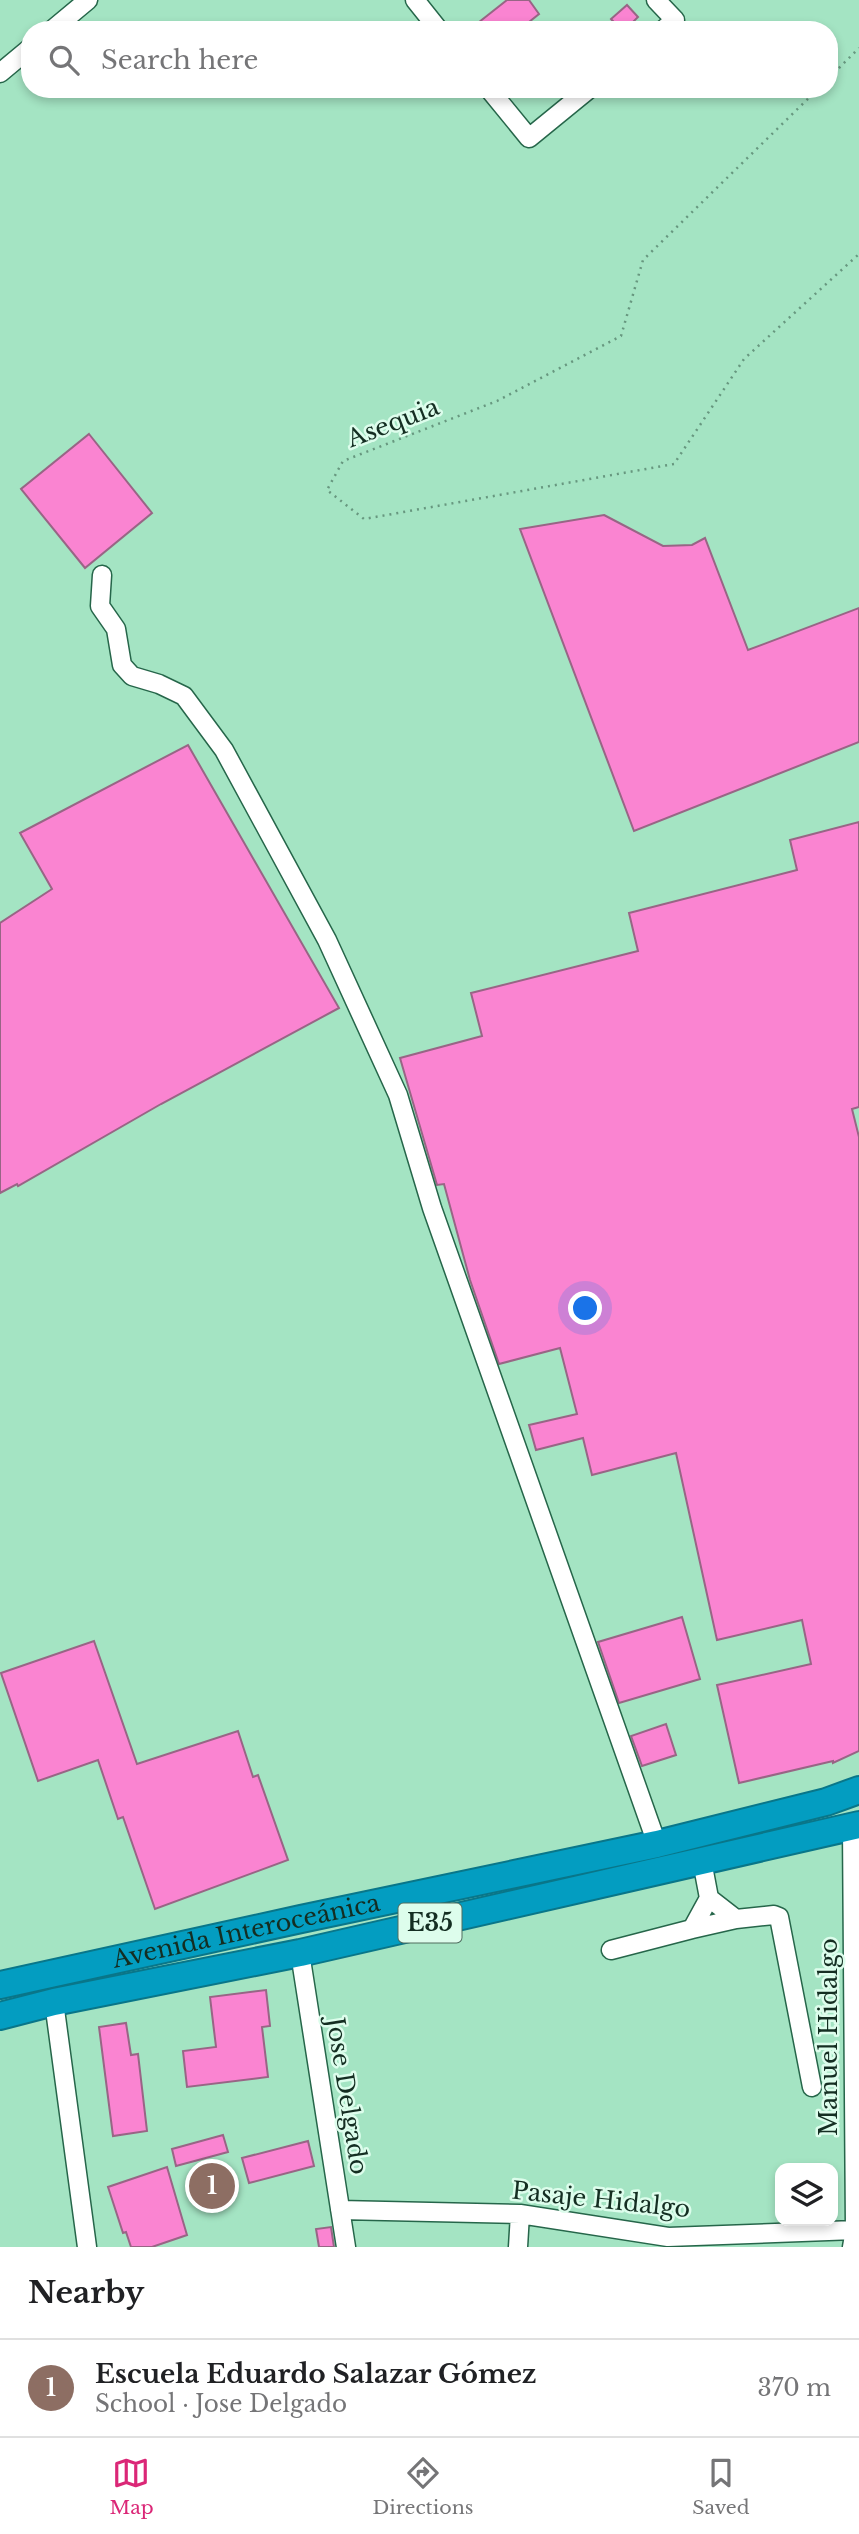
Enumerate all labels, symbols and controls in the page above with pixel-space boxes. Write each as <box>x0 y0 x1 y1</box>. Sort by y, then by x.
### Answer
search box <box>21 21 838 98</box>
icon: search <box>45 41 83 79</box>
text: Search here <box>101 44 258 76</box>
street label: Asequia <box>342 391 444 454</box>
your location <box>568 1291 602 1325</box>
street label: Avenida Interoceánica <box>109 1888 383 1974</box>
road number: E35 <box>398 1904 462 1942</box>
street label: Manuel Hidalgo <box>814 1938 843 2136</box>
street label: Jose Delgado <box>320 2012 374 2176</box>
pin: 1 <box>189 2160 235 2212</box>
map controls <box>775 2163 838 2226</box>
button: layers <box>775 2163 838 2226</box>
street label: Pasaje Hidalgo <box>510 2176 692 2223</box>
text: Nearby <box>28 2274 144 2311</box>
text: Escuela Eduardo Salazar Gómez <box>95 2358 537 2390</box>
text: 1 <box>46 2374 56 2402</box>
text: 370 m <box>758 2374 831 2402</box>
text: School · Jose Delgado <box>95 2390 347 2418</box>
tab: Map <box>109 2454 154 2519</box>
tab: Directions <box>372 2454 473 2519</box>
tab: Saved <box>692 2454 750 2519</box>

